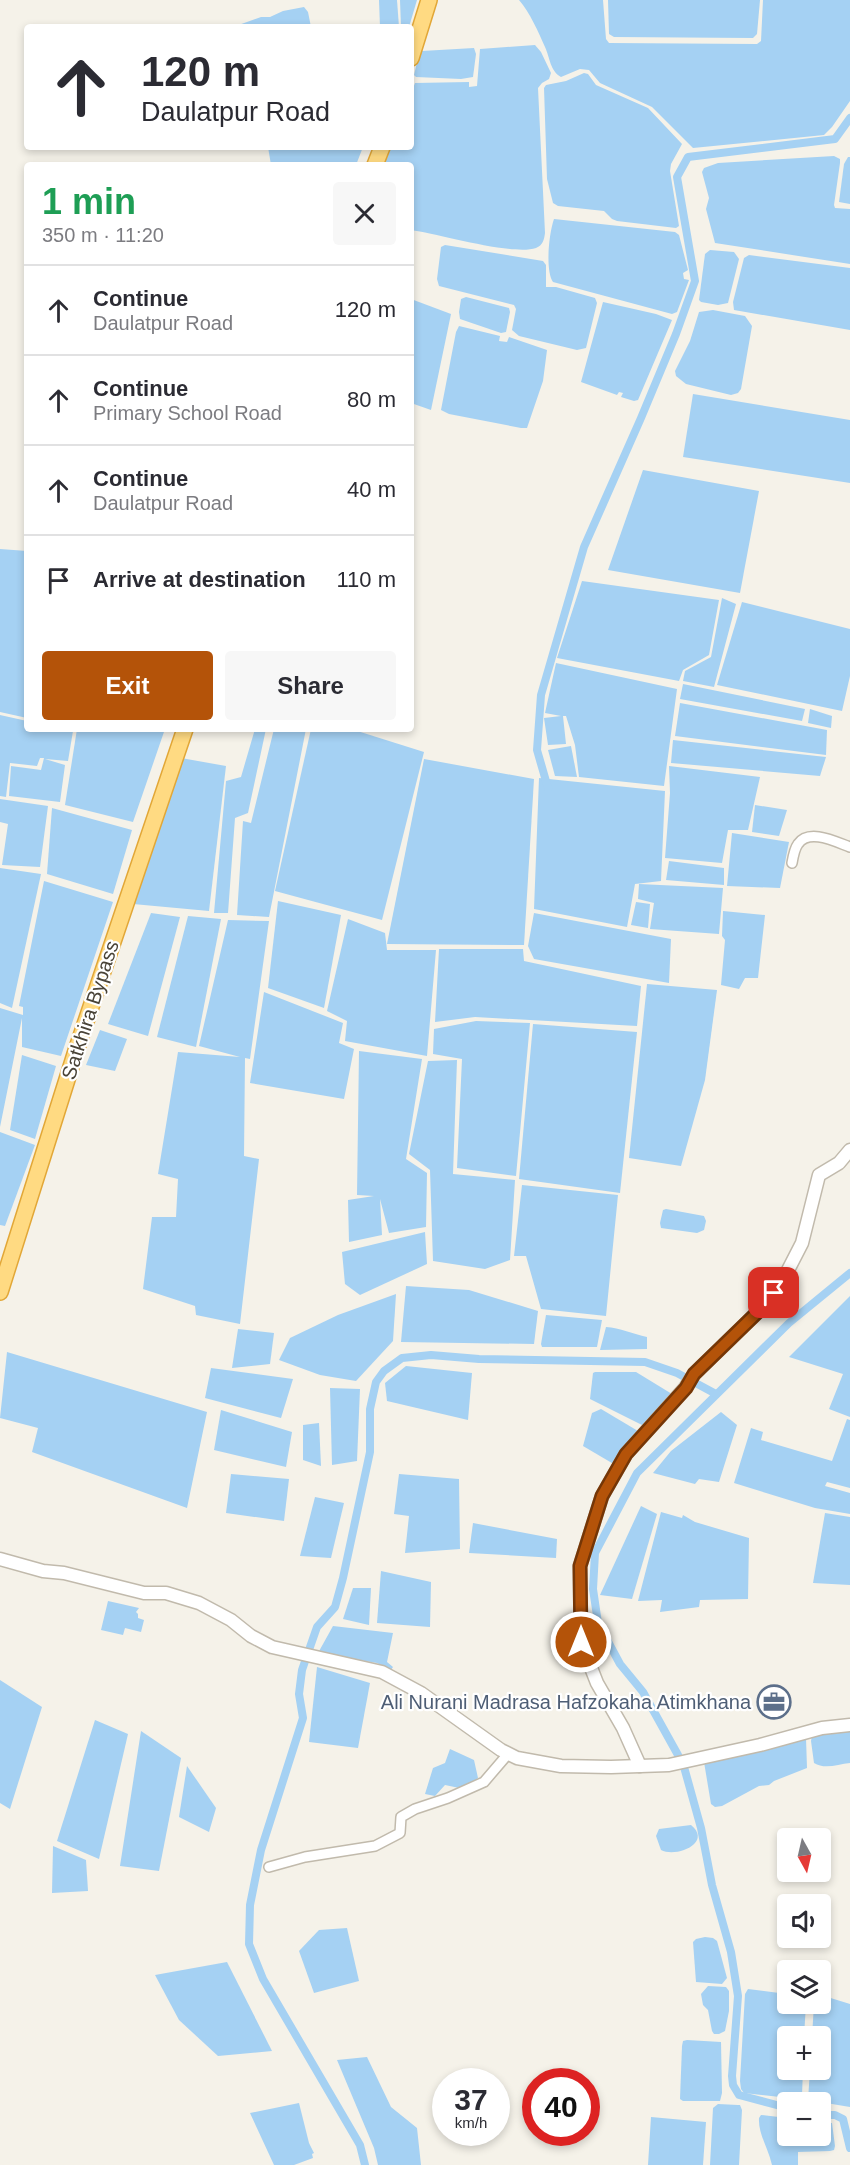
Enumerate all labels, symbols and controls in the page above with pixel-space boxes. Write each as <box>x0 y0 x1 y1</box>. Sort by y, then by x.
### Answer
icon: ahead <box>42 48 120 126</box>
text: 120 m <box>141 48 260 95</box>
text: Daulatpur Road <box>141 97 330 127</box>
text: 1 min <box>42 181 136 222</box>
button: close <box>333 182 396 245</box>
text: 350 m · 11:20 <box>42 224 164 246</box>
text: Continue <box>93 286 188 311</box>
icon: ahead <box>42 294 75 327</box>
text: 120 m <box>335 297 396 322</box>
text: Daulatpur Road <box>93 312 233 334</box>
text: Continue <box>93 376 188 401</box>
icon: ahead <box>42 384 75 417</box>
text: 80 m <box>347 387 396 412</box>
text: Primary School Road <box>93 402 282 424</box>
text: Continue <box>93 466 188 491</box>
icon: ahead <box>42 474 75 507</box>
text: 40 m <box>347 477 396 502</box>
text: Daulatpur Road <box>93 492 233 514</box>
icon: arrive <box>42 564 75 597</box>
text: Arrive at destination <box>93 567 306 592</box>
text: 110 m <box>336 567 396 592</box>
button: Exit <box>42 651 213 720</box>
button: Share <box>225 651 396 720</box>
street label: Satkhira Bypass <box>57 938 123 1082</box>
pin <box>748 1267 799 1318</box>
icon: arrive <box>757 1276 790 1309</box>
position arrow <box>549 1610 613 1674</box>
office icon: Ali Nurani Madrasa Hafzokaha Atimkhana <box>756 1684 792 1720</box>
place label: Ali Nurani Madrasa Hafzokaha Atimkhana <box>381 1691 752 1713</box>
north arrow <box>777 1828 831 1882</box>
map controls <box>777 1828 831 2146</box>
button: sound <box>777 1894 831 1948</box>
button: layers <box>777 1960 831 2014</box>
button: + <box>777 2026 831 2080</box>
speed limit sign: 40 <box>522 2068 600 2146</box>
text: 37 <box>454 2083 488 2116</box>
button: − <box>777 2092 831 2146</box>
text: km/h <box>455 2114 487 2131</box>

